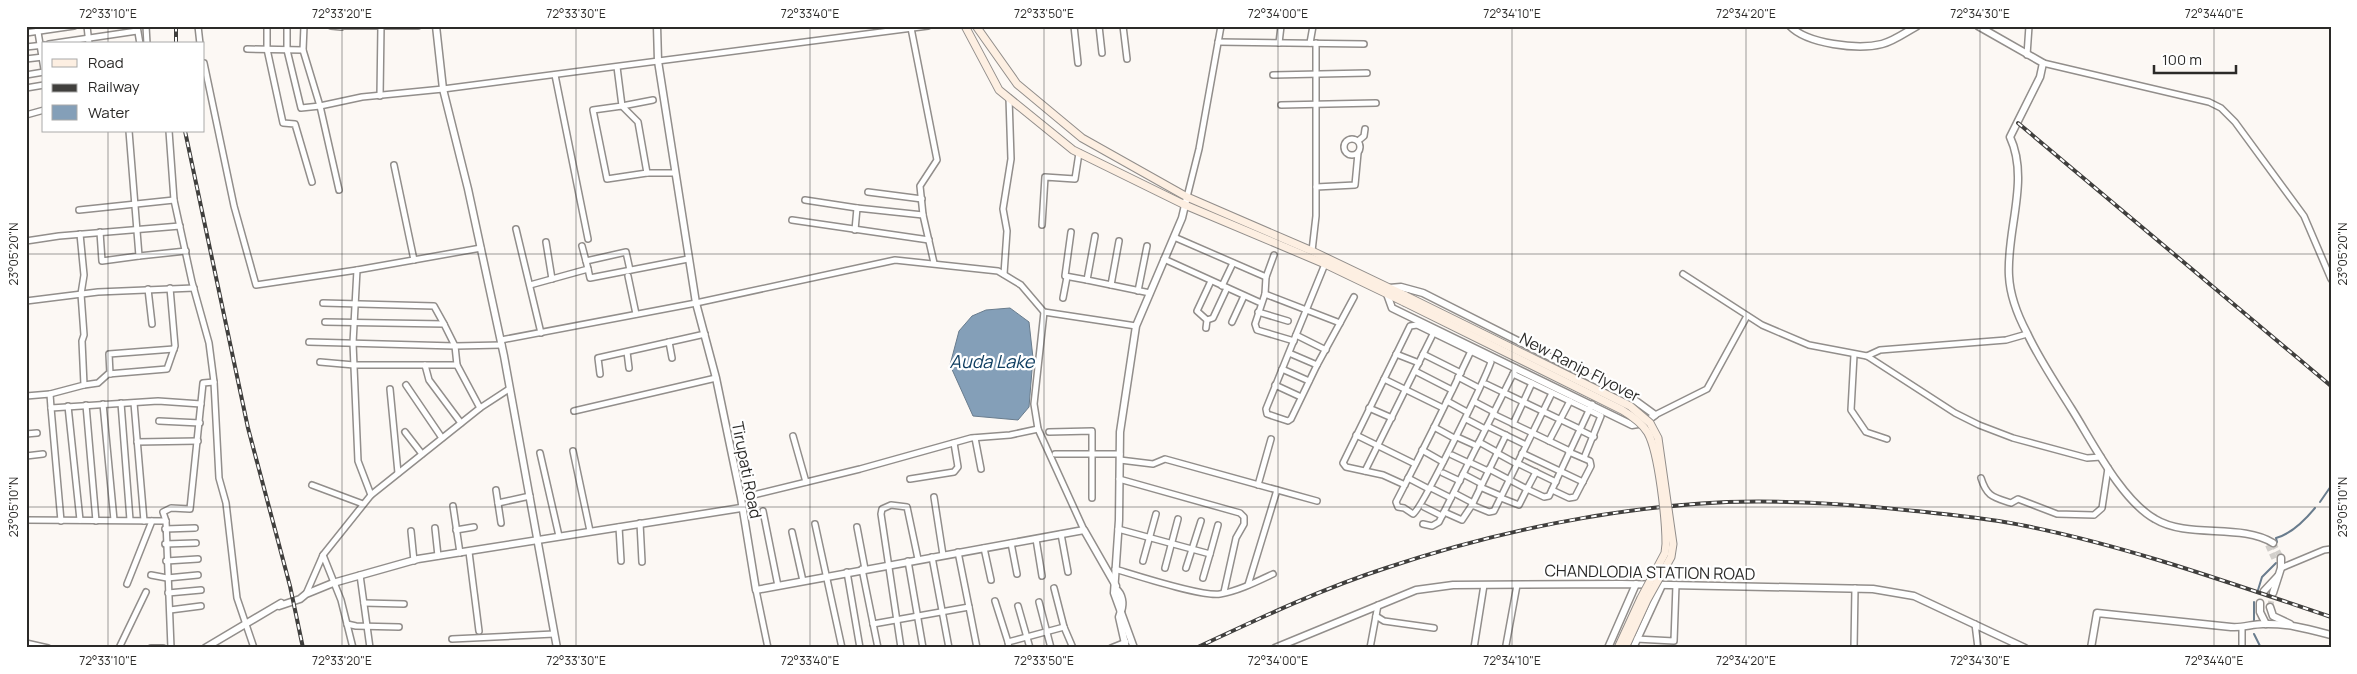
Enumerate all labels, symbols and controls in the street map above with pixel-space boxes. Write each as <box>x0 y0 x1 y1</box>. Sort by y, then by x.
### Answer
text: 72°33'10"E <box>79 5 137 22</box>
text: 72°33'20"E <box>312 5 372 22</box>
text: 72°33'30"E <box>546 5 606 22</box>
text: 72°33'40"E <box>781 5 839 22</box>
text: 72°33'50"E <box>1014 5 1074 22</box>
text: 72°34'00"E <box>1248 5 1308 22</box>
text: 72°34'10"E <box>1483 5 1541 22</box>
text: 72°34'20"E <box>1716 5 1776 22</box>
text: 72°34'30"E <box>1950 5 2010 22</box>
text: 72°34'40"E <box>2185 5 2243 22</box>
legend <box>42 42 205 132</box>
scale bar <box>2154 42 2237 74</box>
text: 100 m <box>2162 49 2202 70</box>
text: Road <box>88 52 124 73</box>
text: Railway <box>88 76 140 97</box>
text: Water <box>88 102 130 123</box>
text: 23°05'20"N <box>5 223 22 285</box>
text: 23°05'20"N <box>2334 223 2351 285</box>
street label: New Ranip Flyover <box>1516 327 1644 407</box>
water label: Auda Lake <box>950 349 1036 373</box>
street label: Tirupati Road <box>727 420 767 520</box>
text: 23°05'10"N <box>5 477 22 537</box>
text: 23°05'10"N <box>2334 477 2351 537</box>
street label: CHANDLODIA STATION ROAD <box>1544 559 1756 585</box>
text: 72°33'10"E <box>79 652 137 669</box>
text: 72°33'20"E <box>312 652 372 669</box>
text: 72°33'30"E <box>546 652 606 669</box>
text: 72°33'40"E <box>781 652 839 669</box>
text: 72°33'50"E <box>1014 652 1074 669</box>
text: 72°34'00"E <box>1248 652 1308 669</box>
text: 72°34'10"E <box>1483 652 1541 669</box>
text: 72°34'20"E <box>1716 652 1776 669</box>
text: 72°34'30"E <box>1950 652 2010 669</box>
text: 72°34'40"E <box>2185 652 2243 669</box>

